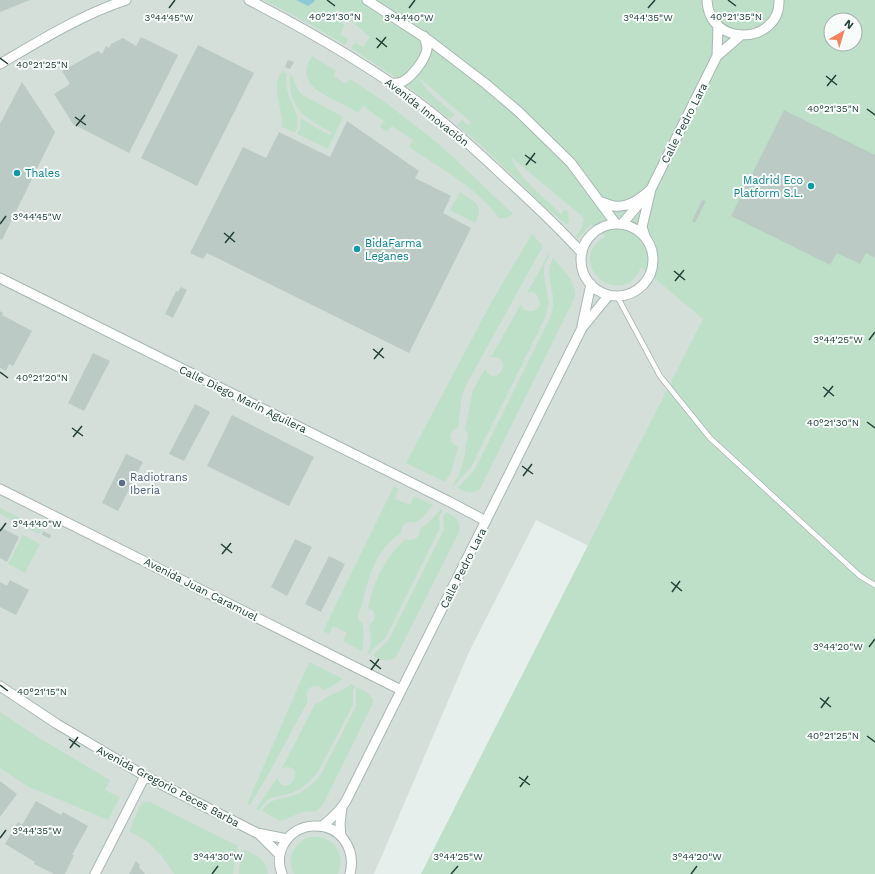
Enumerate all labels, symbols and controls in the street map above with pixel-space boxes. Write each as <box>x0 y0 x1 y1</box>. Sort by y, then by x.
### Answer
text: 40°21'30"N <box>309 11 361 22</box>
text: 40°21'35"N <box>710 11 762 22</box>
text: 3°44'45"W <box>145 12 194 23</box>
text: 3°44'40"W <box>384 12 434 23</box>
text: 3°44'35"W <box>623 12 673 23</box>
north arrow <box>823 12 863 52</box>
text: N <box>842 17 856 32</box>
text: 40°21'25"N <box>16 59 68 70</box>
street label: Avenida Innovación <box>382 76 471 149</box>
street label: Calle Pedro Lara <box>659 81 710 166</box>
text: 40°21'35"N <box>807 103 859 114</box>
place label: Thales <box>25 167 60 180</box>
marker: Thales <box>12 168 22 178</box>
place label: Madrid Eco Platform S.L. <box>734 174 803 200</box>
marker: Madrid Eco Platform S.L. <box>806 181 816 191</box>
text: 3°44'45"W <box>13 211 62 222</box>
place label: BidaFarma Leganes <box>365 237 422 263</box>
marker: BidaFarma Leganes <box>352 244 362 254</box>
text: 3°44'25"W <box>813 334 863 345</box>
street label: Calle Diego Marín Aguilera <box>177 363 309 436</box>
text: 40°21'20"N <box>16 372 68 383</box>
text: 40°21'30"N <box>807 417 859 428</box>
place label: Radiotrans Iberia <box>130 471 188 497</box>
marker: Radiotrans Iberia <box>117 478 127 488</box>
text: 3°44'40"W <box>12 518 62 529</box>
street label: Calle Pedro Lara <box>438 526 489 611</box>
street label: Avenida Juan Caramuel <box>142 555 260 624</box>
text: 3°44'20"W <box>813 641 863 652</box>
text: 40°21'15"N <box>17 686 67 697</box>
text: 40°21'25"N <box>807 730 859 741</box>
street label: Avenida Gregorio Peces Barba <box>94 743 242 830</box>
text: 3°44'35"W <box>12 825 62 836</box>
text: 3°44'30"W <box>193 851 243 862</box>
text: 3°44'25"W <box>433 851 483 862</box>
text: 3°44'20"W <box>672 851 722 862</box>

